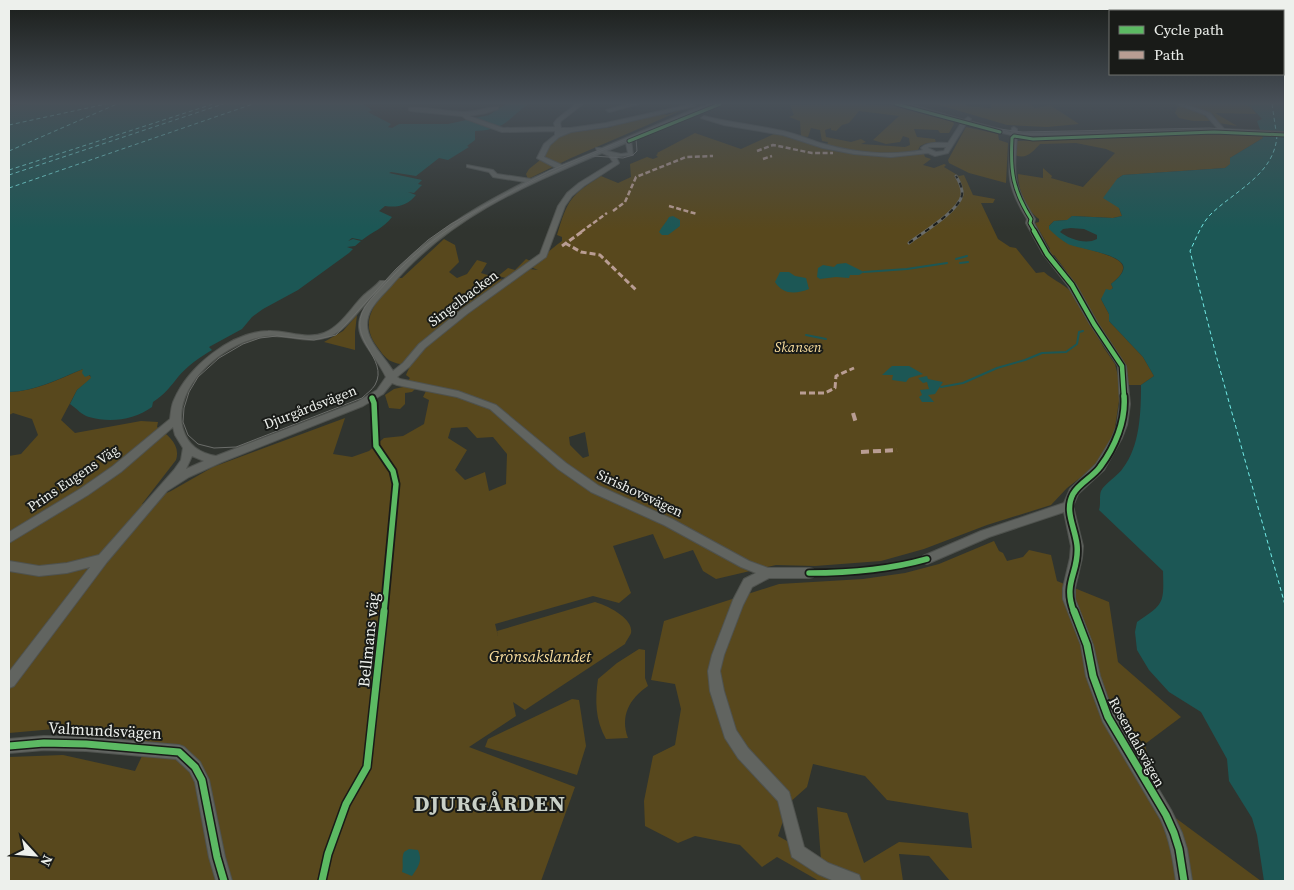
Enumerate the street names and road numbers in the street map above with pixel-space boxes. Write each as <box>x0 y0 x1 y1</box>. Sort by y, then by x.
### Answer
street label: Singelbacken <box>424 265 503 331</box>
street label: Djurgårdsvägen <box>261 380 360 434</box>
street label: Prins Eugens Väg <box>23 440 123 516</box>
street label: Sirishovsvägen <box>594 464 687 522</box>
street label: Bellmans väg <box>352 592 384 688</box>
street label: Rosendalsvägen <box>1104 693 1170 791</box>
street label: Valmundsvägen <box>48 716 163 744</box>

